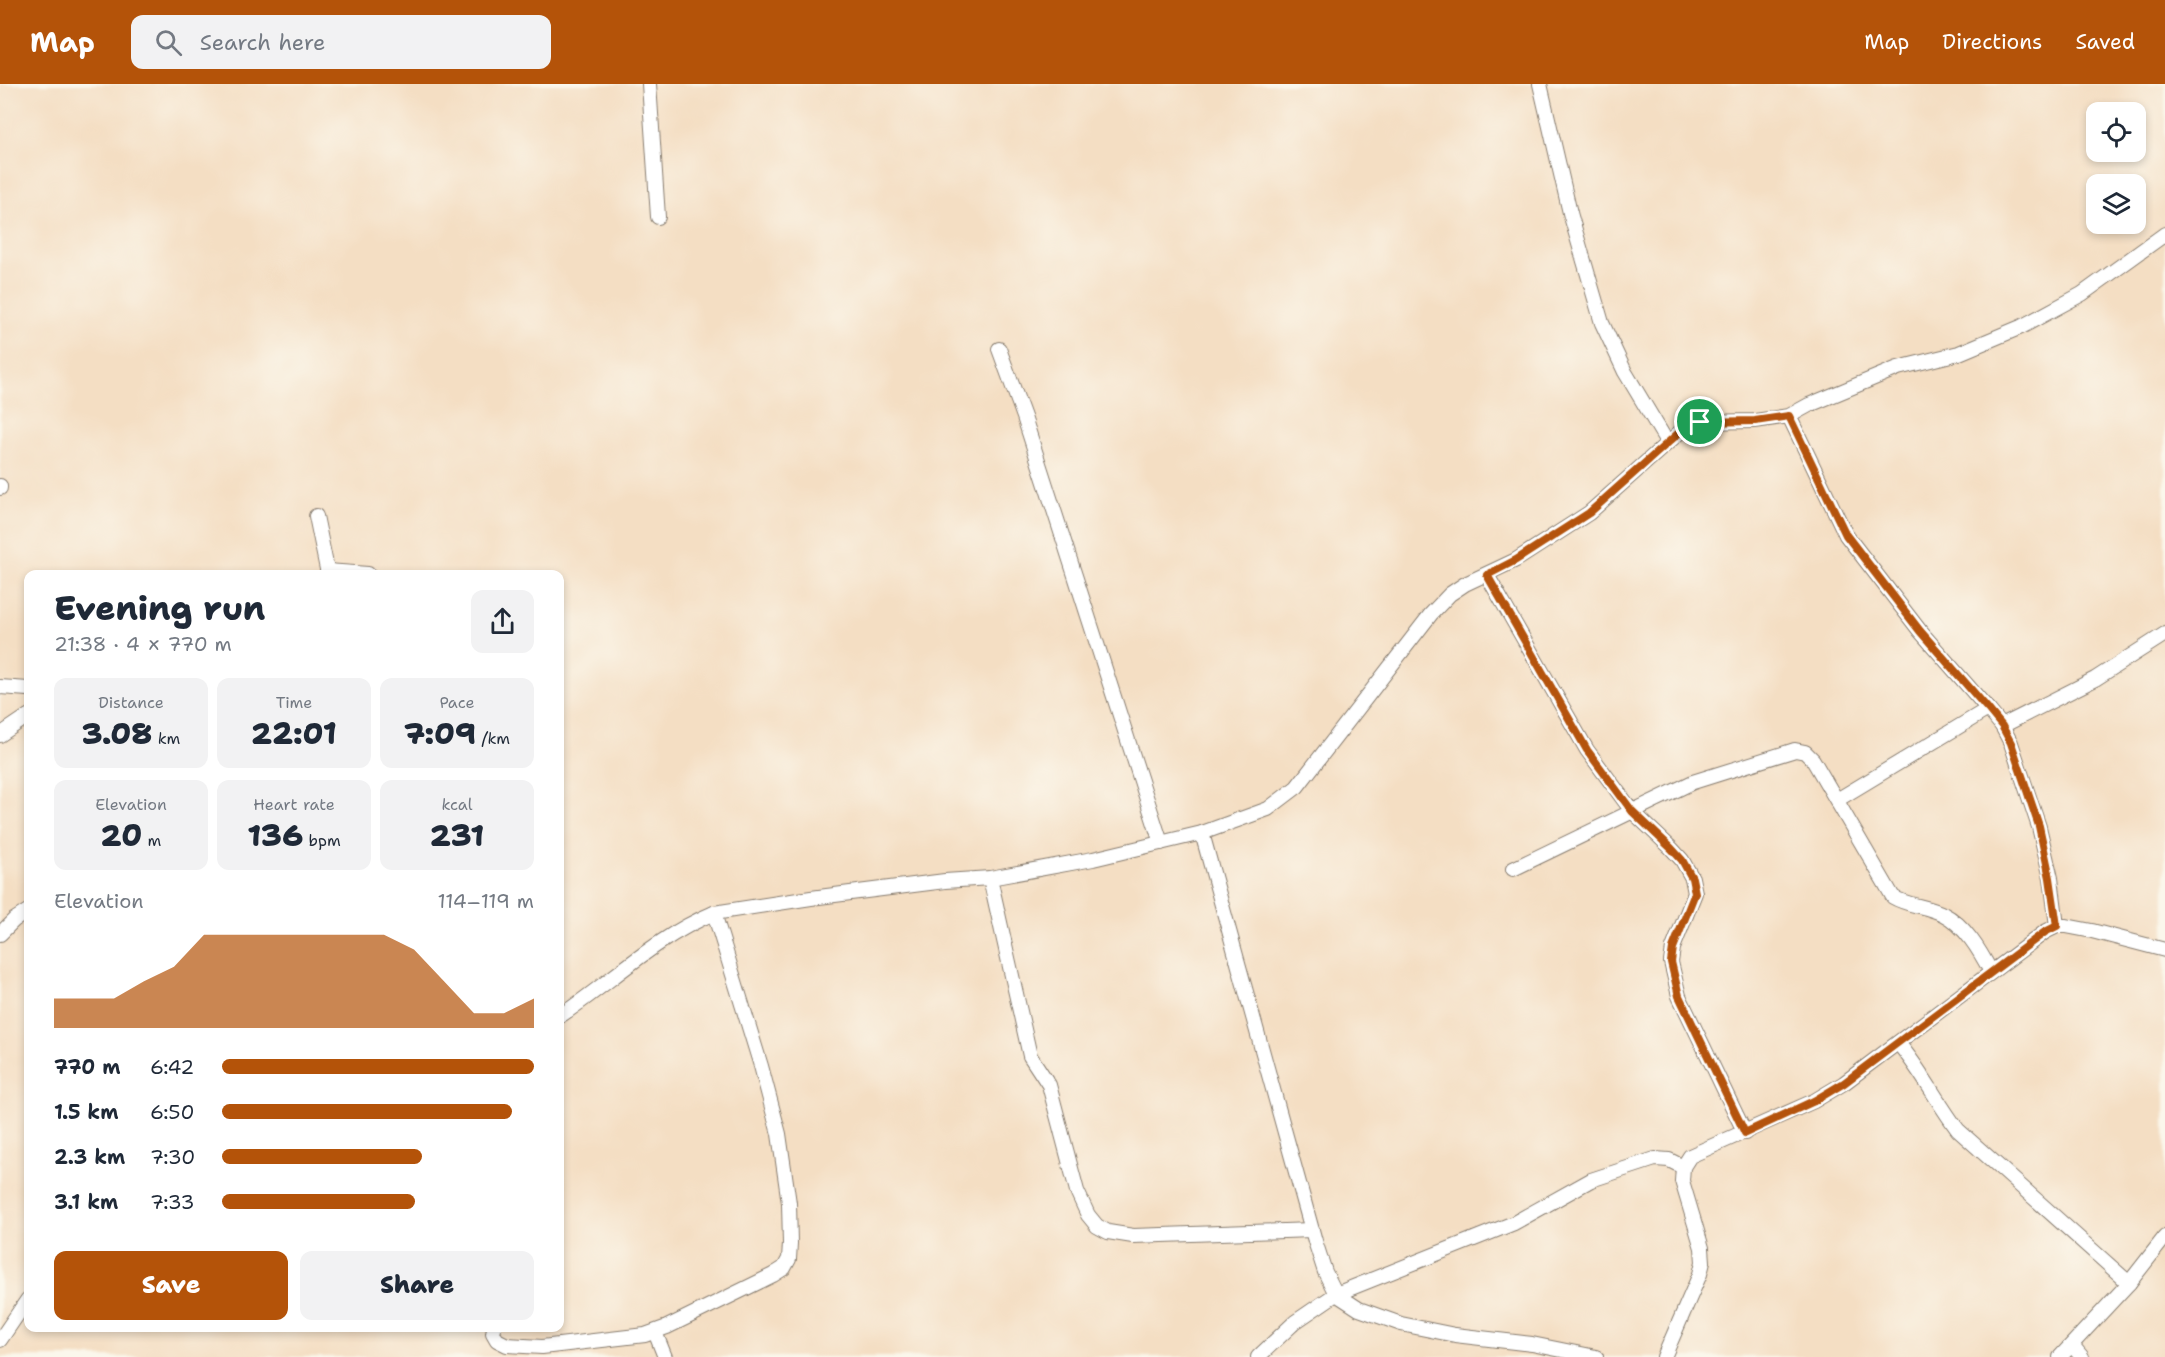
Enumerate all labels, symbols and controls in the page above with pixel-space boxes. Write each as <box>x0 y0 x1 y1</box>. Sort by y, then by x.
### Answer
search box <box>131 15 551 69</box>
text: Map <box>30 23 95 61</box>
icon: search <box>152 26 185 59</box>
text: Search here <box>200 28 325 57</box>
text: Map <box>1864 28 1909 56</box>
text: Directions <box>1942 28 2042 56</box>
text: Saved <box>2075 28 2135 56</box>
map controls <box>2086 102 2146 234</box>
button: locate <box>2086 102 2146 162</box>
button: layers <box>2086 174 2146 234</box>
pin <box>1674 396 1725 447</box>
icon: arrive <box>1683 405 1716 438</box>
text: Evening run <box>54 586 265 631</box>
button: share <box>471 590 534 653</box>
text: 21:38 · 4 × 770 m <box>54 631 232 657</box>
text: Distance <box>98 692 164 713</box>
text: Time <box>276 692 312 713</box>
text: Pace <box>439 692 475 713</box>
text: 3.08 <box>82 713 152 754</box>
text: 22:01 <box>251 713 337 754</box>
text: 7:09 <box>404 713 476 754</box>
text: km <box>152 728 180 749</box>
text: /km <box>476 728 510 749</box>
text: Elevation <box>95 794 167 815</box>
text: Heart rate <box>253 794 335 815</box>
text: kcal <box>441 794 473 815</box>
text: 20 <box>101 815 142 856</box>
text: 136 <box>247 815 303 856</box>
text: 231 <box>430 815 484 856</box>
text: m <box>142 830 161 851</box>
text: bpm <box>303 830 341 851</box>
text: Elevation <box>54 888 144 914</box>
text: 114–119 m <box>438 888 534 914</box>
text: 770 m <box>54 1054 120 1080</box>
text: 6:42 <box>150 1054 194 1080</box>
text: 1.5 km <box>54 1099 118 1125</box>
text: 6:50 <box>150 1099 194 1125</box>
text: 2.3 km <box>54 1144 125 1170</box>
text: 7:30 <box>150 1144 195 1170</box>
text: 3.1 km <box>54 1189 118 1215</box>
text: 7:33 <box>150 1189 194 1215</box>
button: Save <box>54 1251 288 1320</box>
button: Share <box>300 1251 534 1320</box>

